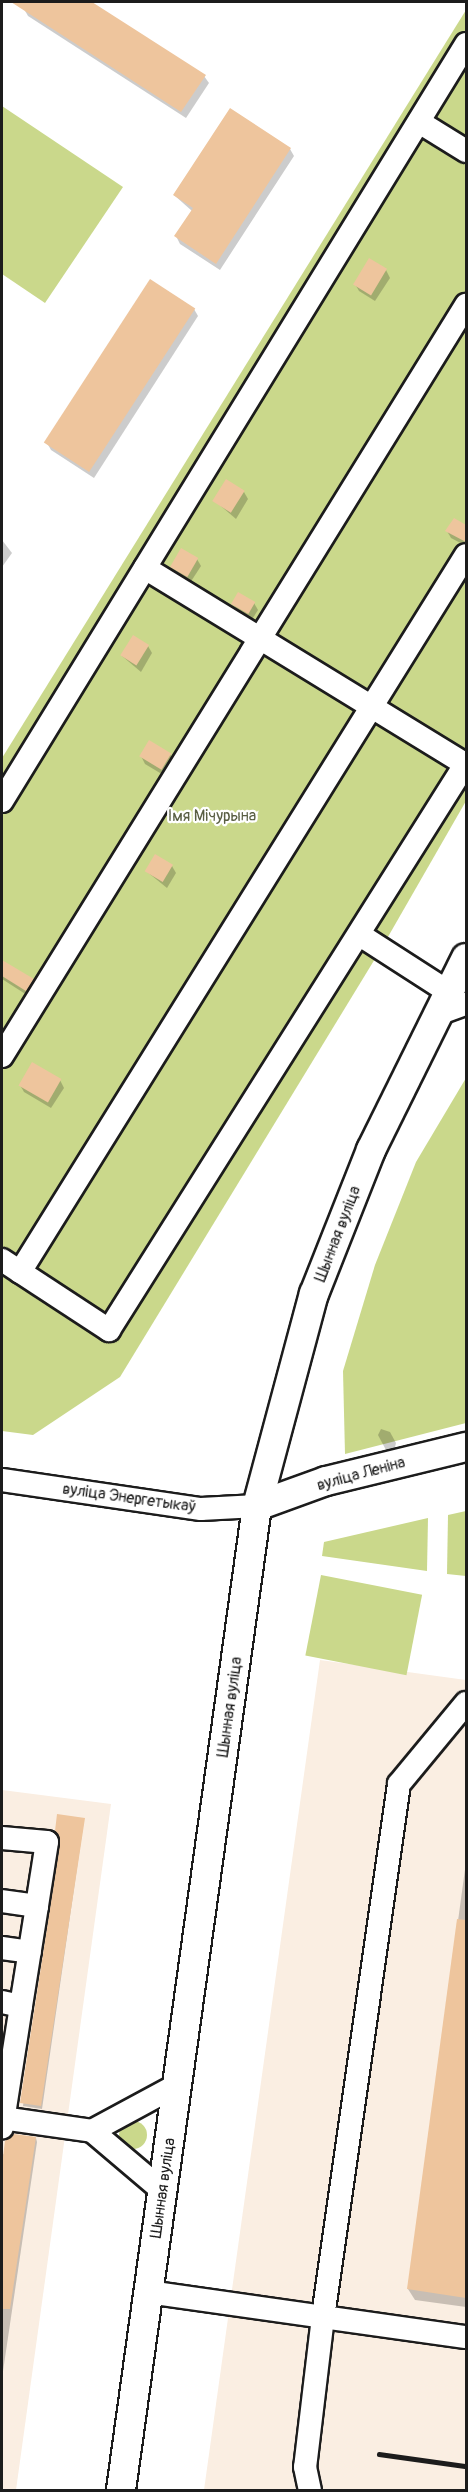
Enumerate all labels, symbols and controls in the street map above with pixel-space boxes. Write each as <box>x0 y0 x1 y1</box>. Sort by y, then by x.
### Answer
park label: Імя Мічурына <box>168 806 256 826</box>
street label: Шынная вуліца <box>311 1183 365 1285</box>
street label: вуліца Леніна <box>315 1453 407 1495</box>
street label: вуліца Энергетыкаў <box>61 1479 197 1517</box>
street label: Шынная вуліца <box>213 1656 247 1758</box>
street label: Шынная вуліца <box>146 2137 180 2239</box>

